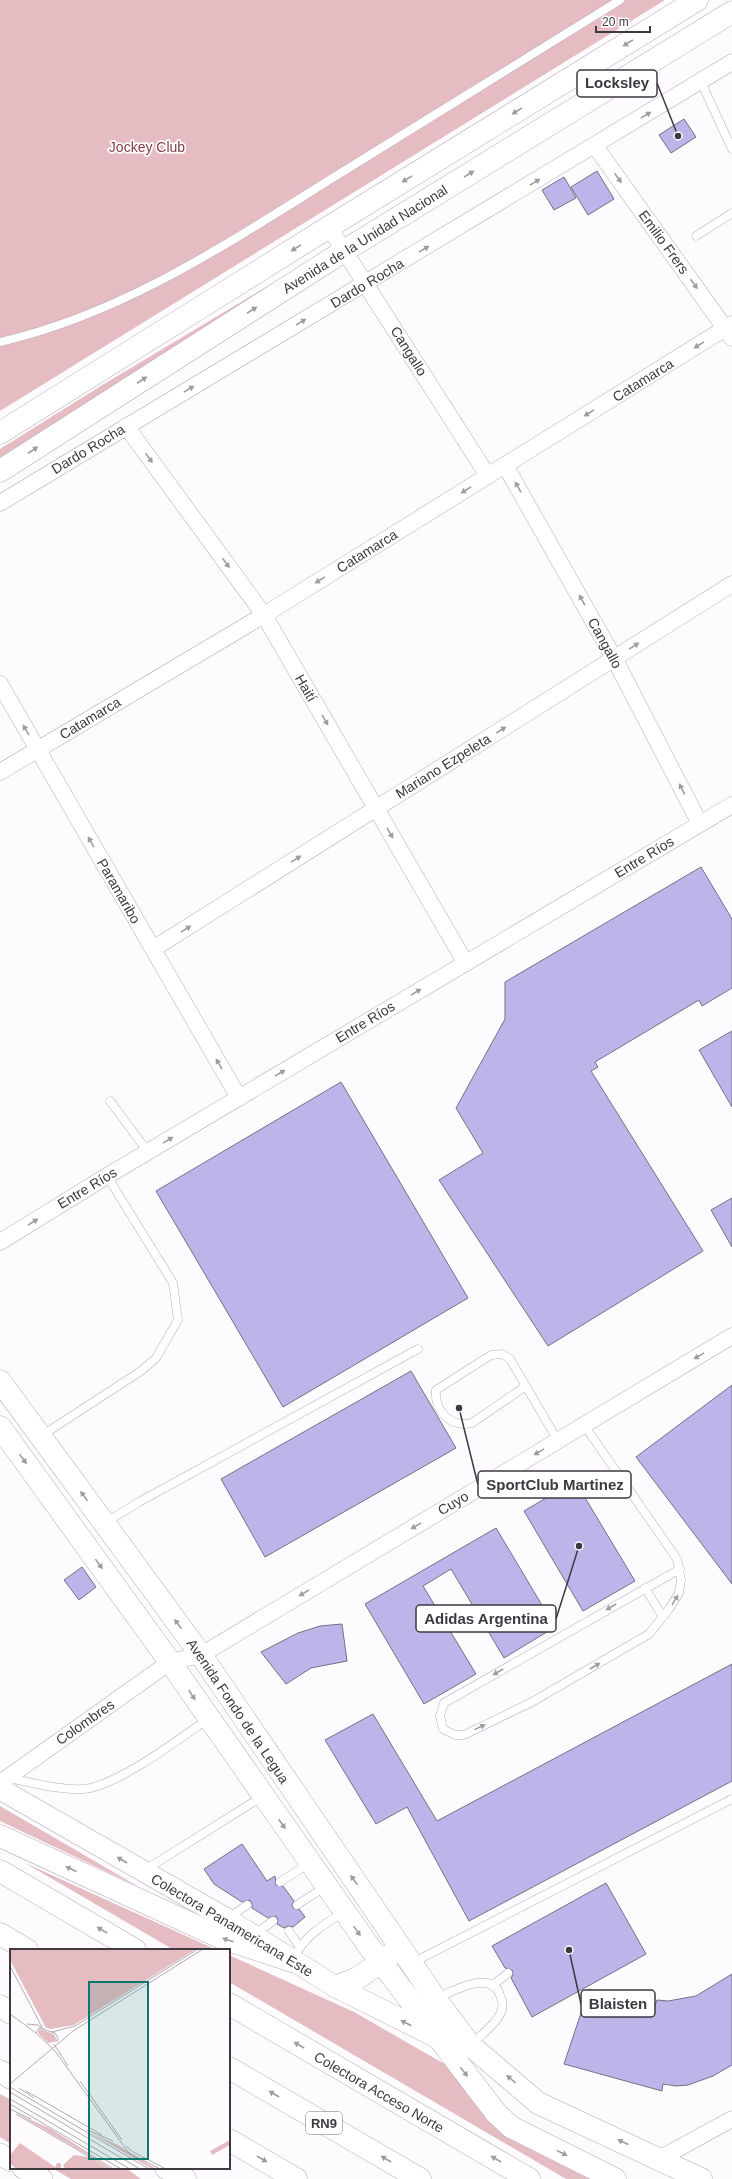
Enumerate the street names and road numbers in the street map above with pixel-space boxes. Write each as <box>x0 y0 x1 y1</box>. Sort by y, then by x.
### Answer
street label: Avenida de la Unidad Nacional <box>280 182 450 296</box>
street label: Emilio Frers <box>636 207 692 277</box>
street label: Dardo Rocha <box>328 255 407 311</box>
street label: Cangallo <box>388 323 431 379</box>
street label: Catamarca <box>610 355 676 405</box>
street label: Dardo Rocha <box>49 421 128 477</box>
street label: Catamarca <box>334 526 400 576</box>
street label: Cangallo <box>585 615 625 671</box>
street label: Haití <box>292 672 320 705</box>
street label: Catamarca <box>57 693 124 742</box>
street label: Mariano Ezpeleta <box>393 730 494 802</box>
street label: Entre Ríos <box>612 833 676 881</box>
street label: Paramaribo <box>94 856 144 927</box>
street label: Entre Ríos <box>333 998 397 1046</box>
street label: Entre Ríos <box>55 1164 119 1212</box>
street label: Cuyo <box>435 1488 471 1518</box>
street label: Avenida Fondo de la Legua <box>184 1636 293 1787</box>
street label: Colombres <box>53 1696 117 1748</box>
street label: Colectora Panamericana Este <box>148 1870 316 1980</box>
street label: Colectora Acceso Norte <box>311 2048 447 2136</box>
road number: RN9 <box>306 2112 342 2134</box>

